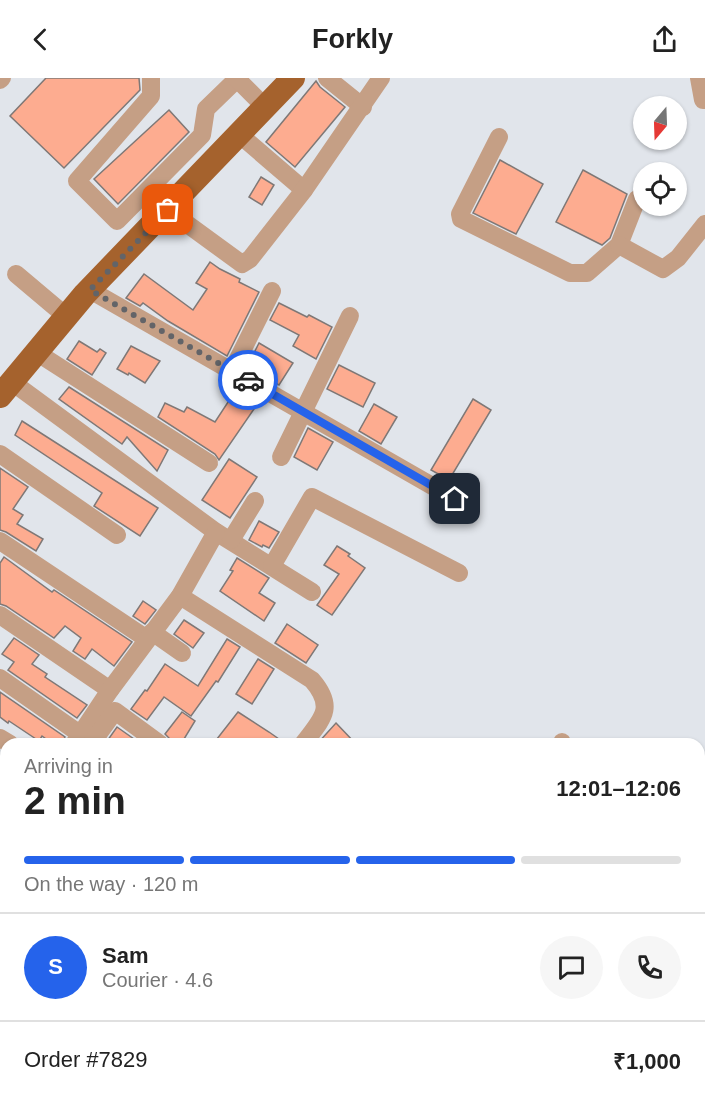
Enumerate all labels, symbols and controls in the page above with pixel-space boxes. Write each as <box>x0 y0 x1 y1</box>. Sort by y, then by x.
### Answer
icon: back <box>24 23 57 56</box>
icon: share <box>648 23 681 56</box>
text: Forkly <box>312 24 393 54</box>
north arrow <box>633 96 687 150</box>
map controls <box>633 96 687 216</box>
button: locate <box>633 162 687 216</box>
pin <box>142 184 193 235</box>
icon: bag <box>151 193 184 226</box>
courier <box>218 350 278 410</box>
icon: car <box>232 364 265 397</box>
pin <box>429 473 480 524</box>
icon: home <box>438 482 471 515</box>
text: Arriving in <box>24 755 113 777</box>
text: 12:01–12:06 <box>556 776 681 801</box>
text: 2 min <box>24 779 126 822</box>
text: On the way · 120 m <box>24 873 199 895</box>
button: chat <box>540 936 603 999</box>
button: phone <box>618 936 681 999</box>
text: Sam <box>102 943 148 968</box>
text: S <box>48 954 63 979</box>
text: Courier · 4.6 <box>102 969 213 991</box>
text: Order #7829 <box>24 1047 148 1072</box>
text: ₹1,000 <box>613 1049 681 1074</box>

